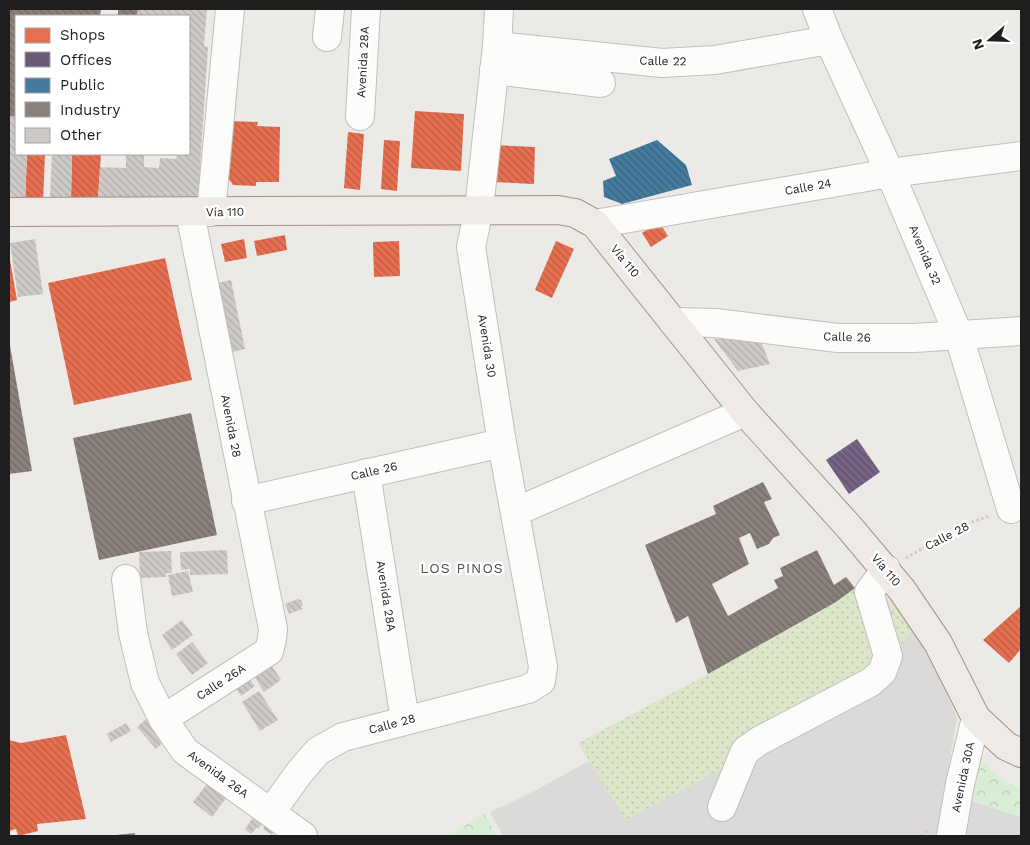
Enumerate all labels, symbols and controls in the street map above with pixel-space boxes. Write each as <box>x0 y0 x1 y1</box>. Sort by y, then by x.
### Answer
legend <box>15 15 190 155</box>
north arrow <box>965 15 1015 65</box>
text: Shops <box>60 26 105 44</box>
street label: Avenida 28A <box>354 26 372 98</box>
text: N <box>968 37 987 52</box>
text: Offices <box>60 51 112 69</box>
street label: Calle 22 <box>639 54 687 68</box>
text: Public <box>60 76 105 94</box>
text: Industry <box>60 101 121 119</box>
text: Other <box>60 126 102 144</box>
street label: Calle 24 <box>783 176 833 198</box>
street label: Vía 110 <box>206 205 244 219</box>
street label: Avenida 32 <box>906 223 944 287</box>
street label: Vía 110 <box>608 242 642 280</box>
street label: Avenida 30 <box>475 313 499 379</box>
street label: Calle 26 <box>823 329 871 345</box>
street label: Avenida 28 <box>218 393 244 459</box>
street label: Calle 26 <box>349 459 399 483</box>
street label: Calle 28 <box>923 519 971 553</box>
street label: Vía 110 <box>868 551 904 589</box>
street label: Avenida 28A <box>373 559 399 633</box>
district label: LOS PINOS <box>420 560 504 576</box>
street label: Calle 26A <box>194 661 248 703</box>
street label: Calle 28 <box>367 711 417 737</box>
street label: Avenida 30A <box>949 740 977 814</box>
street label: Avenida 26A <box>185 747 251 801</box>

